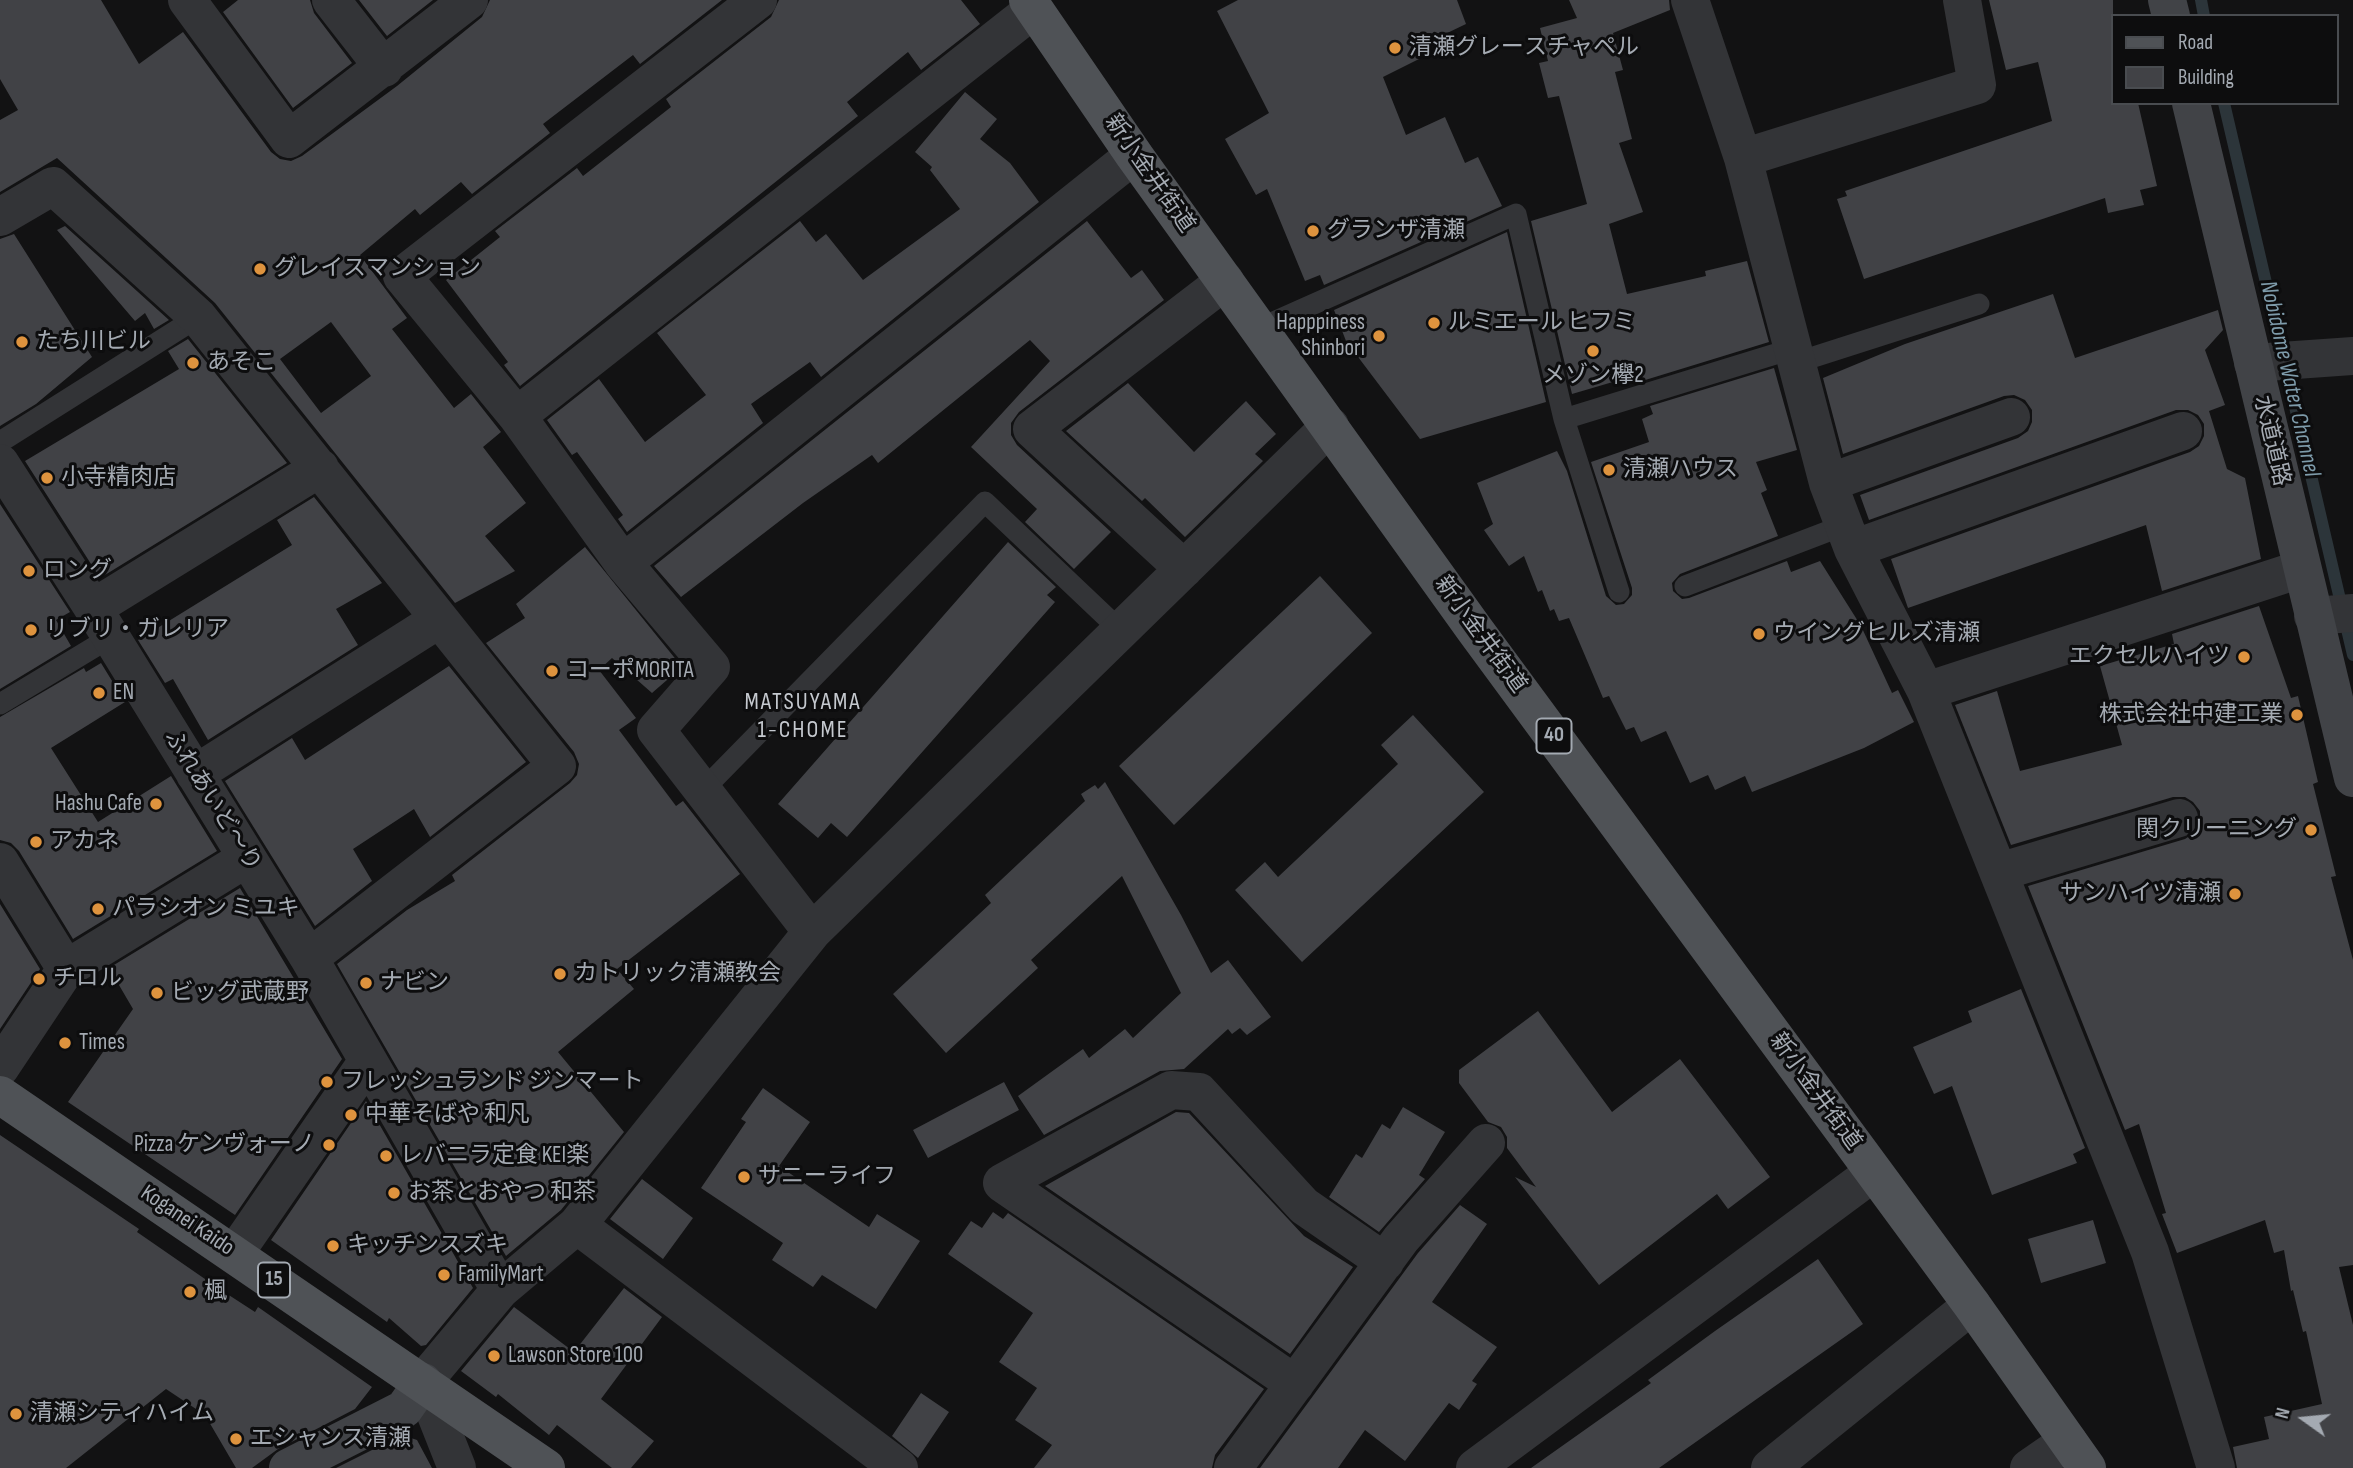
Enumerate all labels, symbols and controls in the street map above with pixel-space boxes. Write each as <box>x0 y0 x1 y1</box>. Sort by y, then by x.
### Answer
legend <box>2112 14 2339 105</box>
text: Road <box>2178 30 2213 55</box>
place label: 清瀬グレースチャペル <box>1409 34 1639 62</box>
marker: 清瀬グレースチャペル <box>1387 40 1403 56</box>
text: Building <box>2178 65 2234 90</box>
street label: 新小金井街道 <box>1098 110 1200 238</box>
place label: グランザ清瀬 <box>1327 217 1465 245</box>
marker: グランザ清瀬 <box>1305 223 1321 239</box>
place label: グレイスマンション <box>274 255 481 283</box>
marker: グレイスマンション <box>252 261 268 277</box>
water label: Nobidome Water Channel <box>2252 278 2326 480</box>
place label: Happpiness Shinbori <box>1276 309 1365 363</box>
place label: ルミエール ヒフミ <box>1448 309 1636 337</box>
marker: ルミエール ヒフミ <box>1426 315 1442 331</box>
place label: たち川ビル <box>36 328 151 356</box>
marker: Happpiness Shinbori <box>1371 328 1387 344</box>
marker: たち川ビル <box>14 334 30 350</box>
marker: メゾン欅2 <box>1585 343 1601 359</box>
place label: あそこ <box>207 349 276 377</box>
marker: あそこ <box>185 355 201 371</box>
place label: メゾン欅2 <box>1542 362 1644 390</box>
street label: 水道道路 <box>2247 393 2295 489</box>
place label: 清瀬ハウス <box>1623 456 1738 484</box>
marker: 清瀬ハウス <box>1601 462 1617 478</box>
place label: 小寺精肉店 <box>61 464 176 492</box>
marker: 小寺精肉店 <box>39 470 55 486</box>
place label: ロング <box>43 557 112 585</box>
marker: ロング <box>21 563 37 579</box>
street label: 新小金井街道 <box>1428 571 1532 699</box>
place label: リブリ・ガレリア <box>45 616 229 644</box>
place label: ウイングヒルズ清瀬 <box>1773 620 1980 648</box>
marker: リブリ・ガレリア <box>23 622 39 638</box>
marker: ウイングヒルズ清瀬 <box>1751 626 1767 642</box>
place label: エクセルハイツ <box>2069 643 2230 671</box>
marker: エクセルハイツ <box>2236 649 2252 665</box>
place label: コーポMORITA <box>566 657 694 685</box>
marker: コーポMORITA <box>544 663 560 679</box>
place label: EN <box>113 679 134 707</box>
marker: EN <box>91 685 107 701</box>
district label: MATSUYAMA 1-CHOME <box>746 689 860 745</box>
place label: 株式会社中建工業 <box>2099 701 2283 729</box>
marker: 株式会社中建工業 <box>2289 707 2305 723</box>
road number: 40 <box>1536 718 1572 754</box>
street label: ふれあいど～り <box>158 725 266 877</box>
place label: Hashu Cafe <box>55 790 142 818</box>
marker: Hashu Cafe <box>148 796 164 812</box>
place label: 関クリーニング <box>2136 816 2297 844</box>
marker: 関クリーニング <box>2303 822 2319 838</box>
place label: アカネ <box>50 828 119 856</box>
marker: アカネ <box>28 834 44 850</box>
place label: サンハイツ清瀬 <box>2060 880 2221 908</box>
marker: サンハイツ清瀬 <box>2227 886 2243 902</box>
place label: パラシオン ミユキ <box>112 895 300 923</box>
marker: パラシオン ミユキ <box>90 901 106 917</box>
place label: カトリック清瀬教会 <box>574 960 781 988</box>
place label: チロル <box>53 965 122 993</box>
marker: カトリック清瀬教会 <box>552 966 568 982</box>
place label: ナビン <box>380 969 449 997</box>
marker: チロル <box>31 971 47 987</box>
marker: ナビン <box>358 975 374 991</box>
place label: ビッグ武蔵野 <box>171 979 309 1007</box>
marker: ビッグ武蔵野 <box>149 985 165 1001</box>
street label: 新小金井街道 <box>1763 1028 1867 1156</box>
place label: Times <box>79 1029 125 1057</box>
marker: Times <box>57 1035 73 1051</box>
place label: フレッシュランド ジンマート <box>341 1068 644 1096</box>
marker: フレッシュランド ジンマート <box>319 1074 335 1090</box>
place label: 中華そばや 和凡 <box>365 1101 530 1129</box>
marker: 中華そばや 和凡 <box>343 1107 359 1123</box>
place label: Pizza ケンヴォーノ <box>134 1131 315 1159</box>
marker: Pizza ケンヴォーノ <box>321 1137 337 1153</box>
place label: レバニラ定食 KEI楽 <box>400 1142 589 1170</box>
marker: レバニラ定食 KEI楽 <box>378 1148 394 1164</box>
place label: サニーライフ <box>758 1163 896 1191</box>
marker: サニーライフ <box>736 1169 752 1185</box>
place label: お茶とおやつ 和茶 <box>408 1179 596 1207</box>
street label: Koganei Kaido <box>135 1180 239 1262</box>
marker: お茶とおやつ 和茶 <box>386 1185 402 1201</box>
place label: キッチンスズキ <box>347 1232 508 1260</box>
marker: キッチンスズキ <box>325 1238 341 1254</box>
place label: FamilyMart <box>458 1261 544 1289</box>
road number: 15 <box>258 1262 290 1298</box>
marker: FamilyMart <box>436 1267 452 1283</box>
place label: 楓 <box>204 1278 227 1306</box>
marker: 楓 <box>182 1284 198 1300</box>
place label: Lawson Store 100 <box>508 1342 643 1370</box>
marker: Lawson Store 100 <box>486 1348 502 1364</box>
north arrow <box>2269 1384 2339 1454</box>
place label: 清瀬シティハイム <box>30 1400 214 1428</box>
marker: 清瀬シティハイム <box>8 1406 24 1422</box>
text: N <box>2271 1406 2296 1421</box>
place label: エシャンス清瀬 <box>250 1425 411 1453</box>
marker: エシャンス清瀬 <box>228 1431 244 1447</box>

